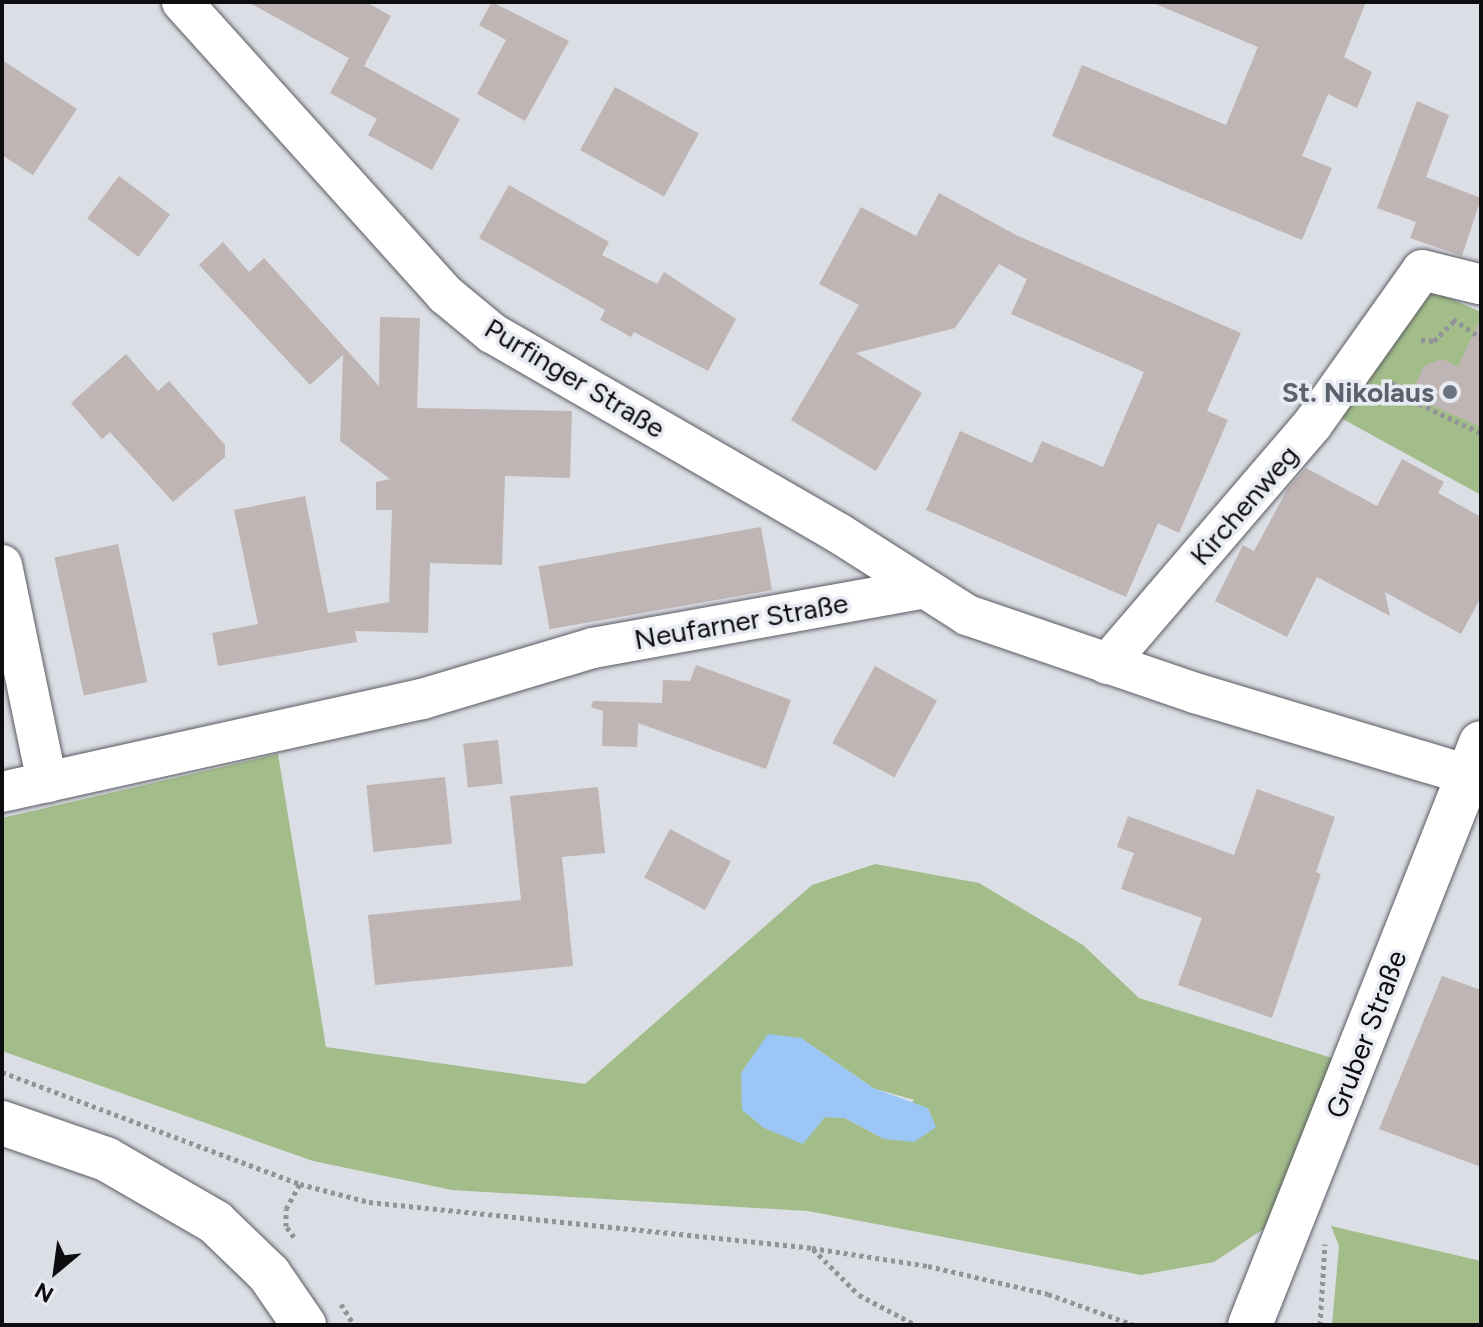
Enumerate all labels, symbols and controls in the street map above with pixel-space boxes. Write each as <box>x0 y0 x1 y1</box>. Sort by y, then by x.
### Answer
street label: Purfinger Straße <box>479 311 671 445</box>
place label: St. Nikolaus <box>1282 375 1434 409</box>
marker: St. Nikolaus <box>1441 383 1459 401</box>
street label: Kirchenweg <box>1183 438 1305 572</box>
street label: Neufarner Straße <box>631 586 851 656</box>
street label: Gruber Straße <box>1319 945 1413 1123</box>
north arrow <box>16 1231 96 1311</box>
text: N <box>30 1276 58 1308</box>

